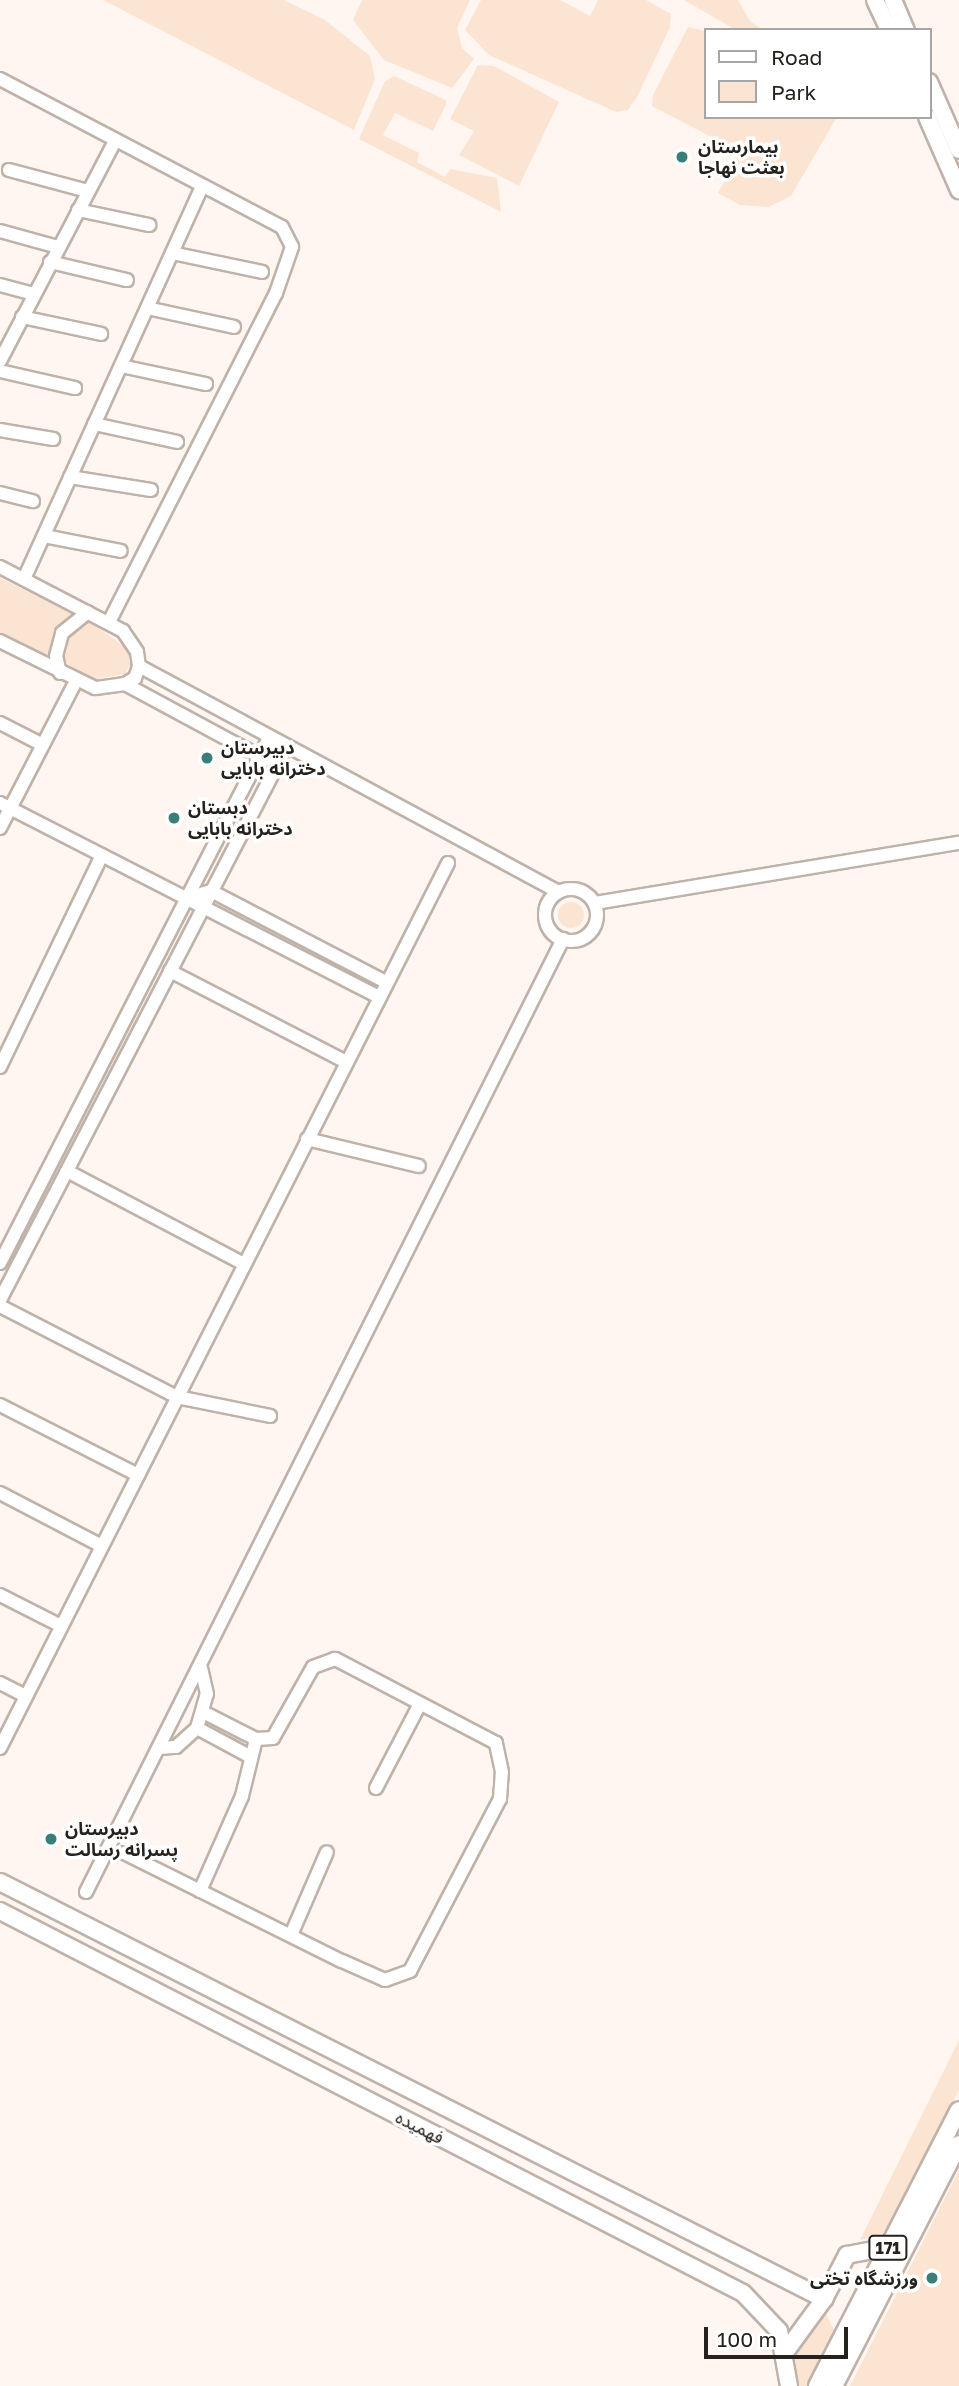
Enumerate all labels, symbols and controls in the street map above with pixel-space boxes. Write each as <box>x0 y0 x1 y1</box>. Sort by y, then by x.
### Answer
legend <box>704 28 931 119</box>
text: Road <box>771 44 822 70</box>
text: Park <box>771 79 816 105</box>
place label: بیمارستان بعثت نهاجا <box>698 136 785 178</box>
marker: بیمارستان بعثت نهاجا <box>672 147 692 167</box>
place label: دبیرستان دخترانه بابایی <box>221 737 325 780</box>
marker: دبیرستان دخترانه بابایی <box>199 750 215 766</box>
place label: دبستان دخترانه بابایی <box>188 797 292 840</box>
marker: دبستان دخترانه بابایی <box>166 810 182 826</box>
place label: دبیرستان پسرانه رسالت <box>65 1818 178 1860</box>
marker: دبیرستان پسرانه رسالت <box>43 1831 59 1847</box>
street label: فهمیده <box>392 2106 448 2148</box>
road number: 171 <box>867 2236 909 2260</box>
place label: ورزشگاه تختی <box>810 2267 918 2289</box>
marker: ورزشگاه تختی <box>924 2270 940 2286</box>
scale bar <box>707 2312 850 2356</box>
text: 100 m <box>717 2326 777 2352</box>

